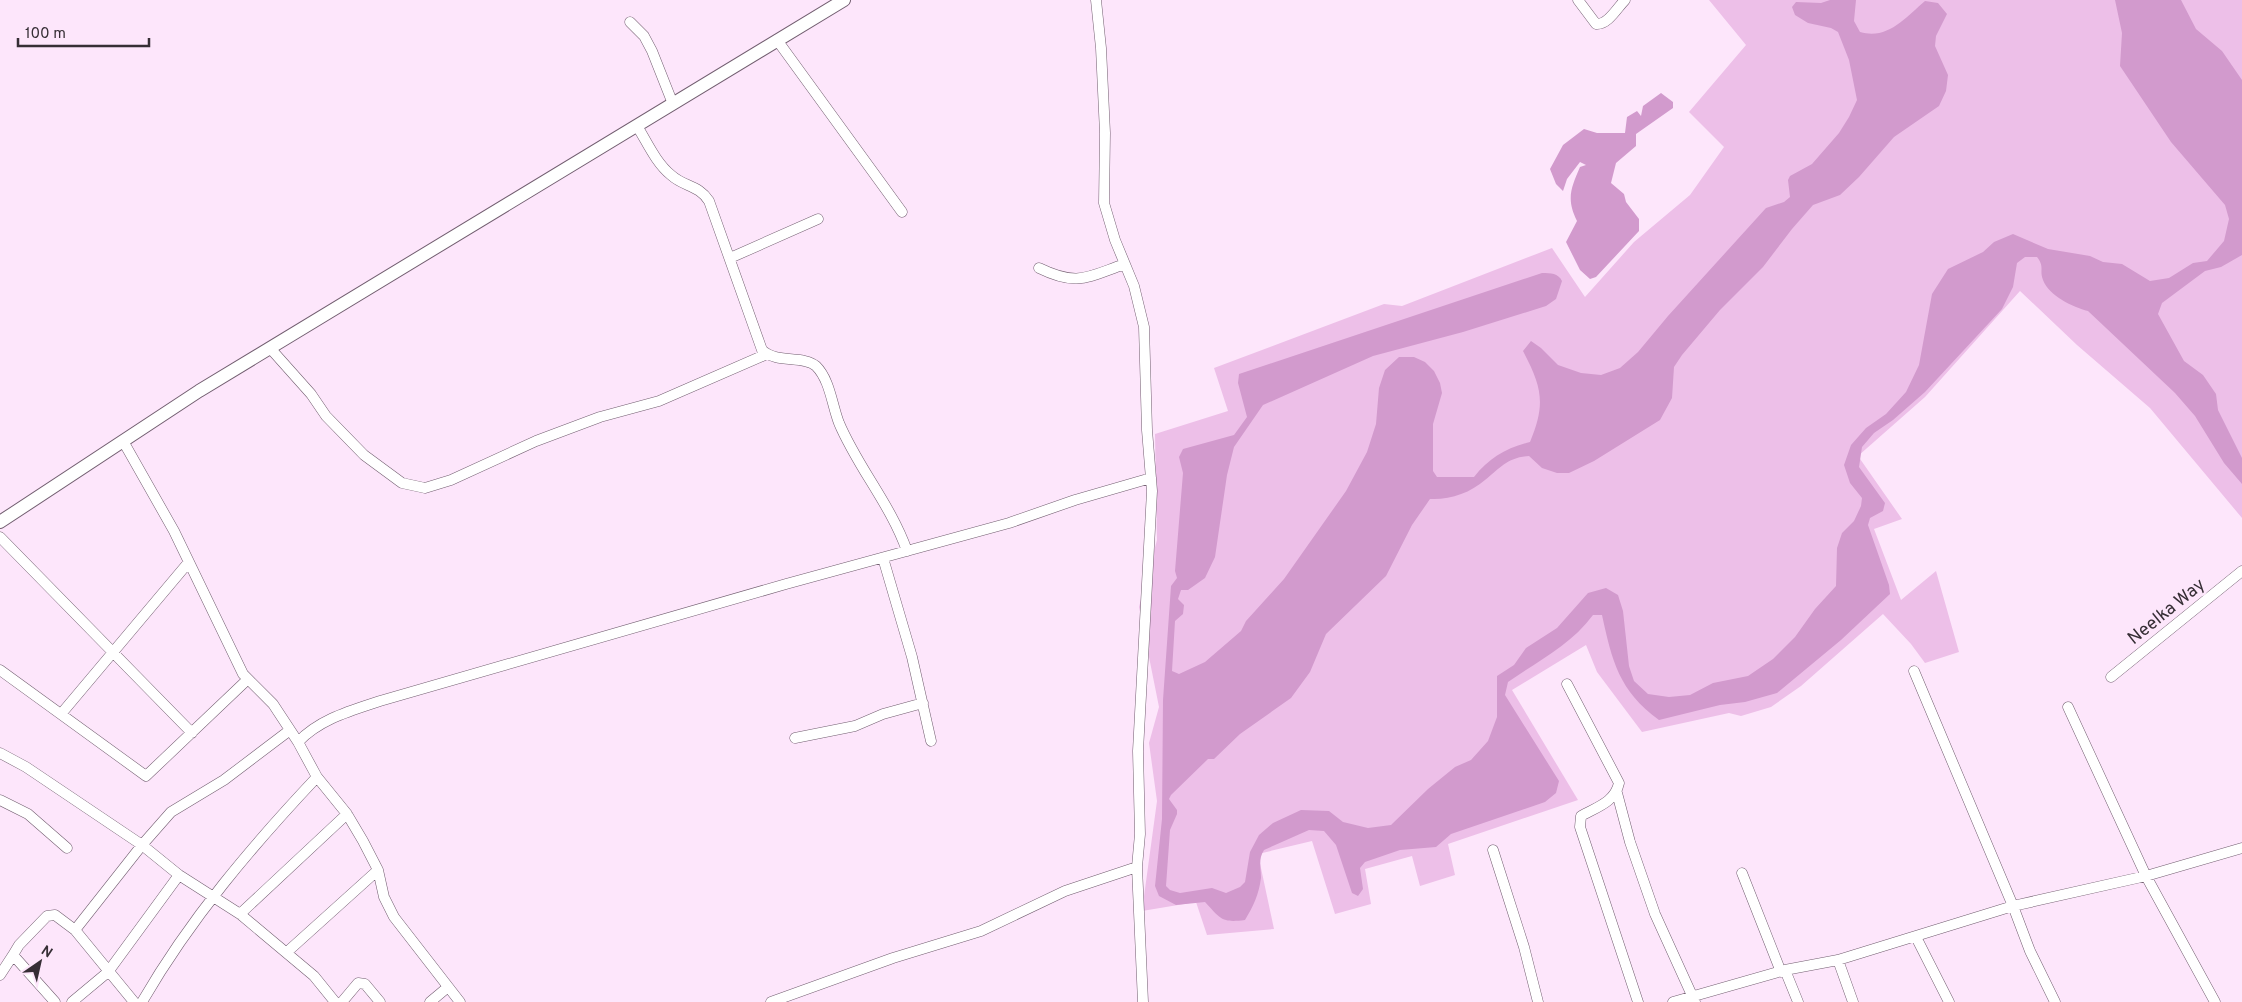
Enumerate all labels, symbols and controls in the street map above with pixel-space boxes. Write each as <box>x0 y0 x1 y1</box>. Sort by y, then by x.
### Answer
scale bar <box>18 15 149 47</box>
text: 100 m <box>25 25 66 44</box>
street label: Neelka Way <box>2123 574 2210 650</box>
north arrow <box>15 937 65 987</box>
text: N <box>38 943 55 962</box>

